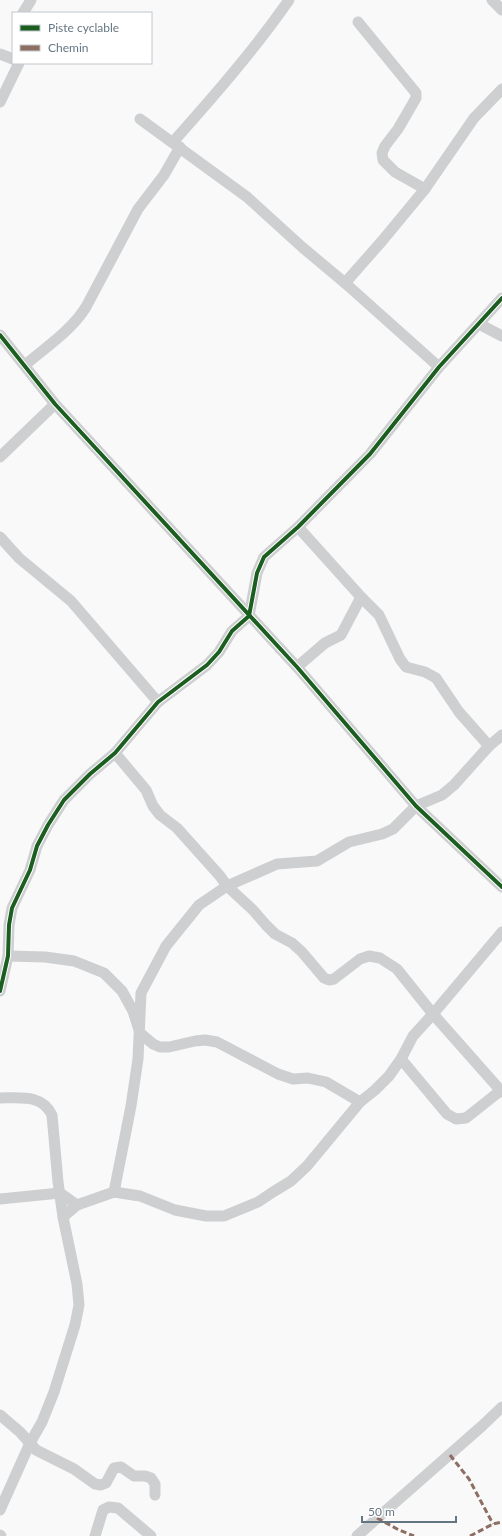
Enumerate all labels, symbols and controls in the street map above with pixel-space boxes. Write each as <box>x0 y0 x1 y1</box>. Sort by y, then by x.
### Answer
legend <box>12 12 152 64</box>
text: Piste cyclable <box>48 20 119 35</box>
text: Chemin <box>48 40 89 55</box>
scale bar <box>362 1498 456 1524</box>
text: 50 m <box>368 1504 395 1519</box>

